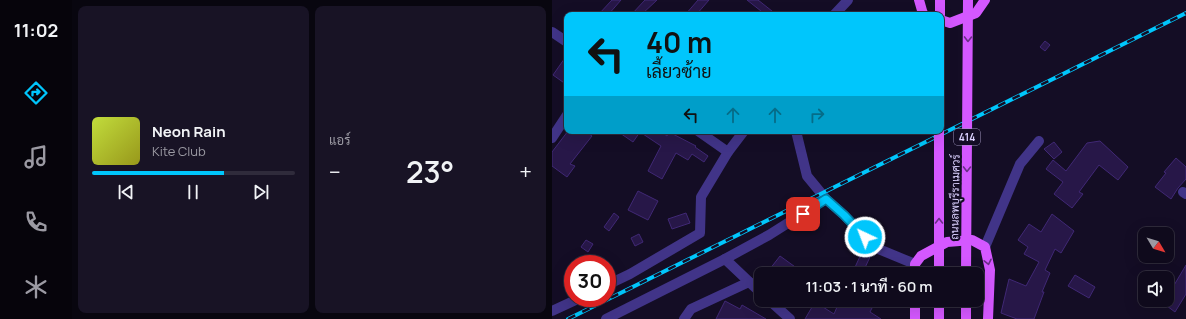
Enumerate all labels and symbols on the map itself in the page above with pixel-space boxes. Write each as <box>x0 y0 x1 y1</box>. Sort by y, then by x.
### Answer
one-way arrow <box>964 36 972 42</box>
road number: 414 <box>954 129 980 145</box>
street label: ถนนลพบุรีราเมศวร์ <box>946 154 965 240</box>
one-way arrow <box>963 166 971 172</box>
pin <box>786 197 820 231</box>
position arrow <box>844 216 886 258</box>
one-way arrow <box>935 218 943 224</box>
north arrow <box>1138 227 1174 263</box>
speed limit sign: 30 <box>564 255 616 307</box>
one-way arrow <box>984 259 992 265</box>

